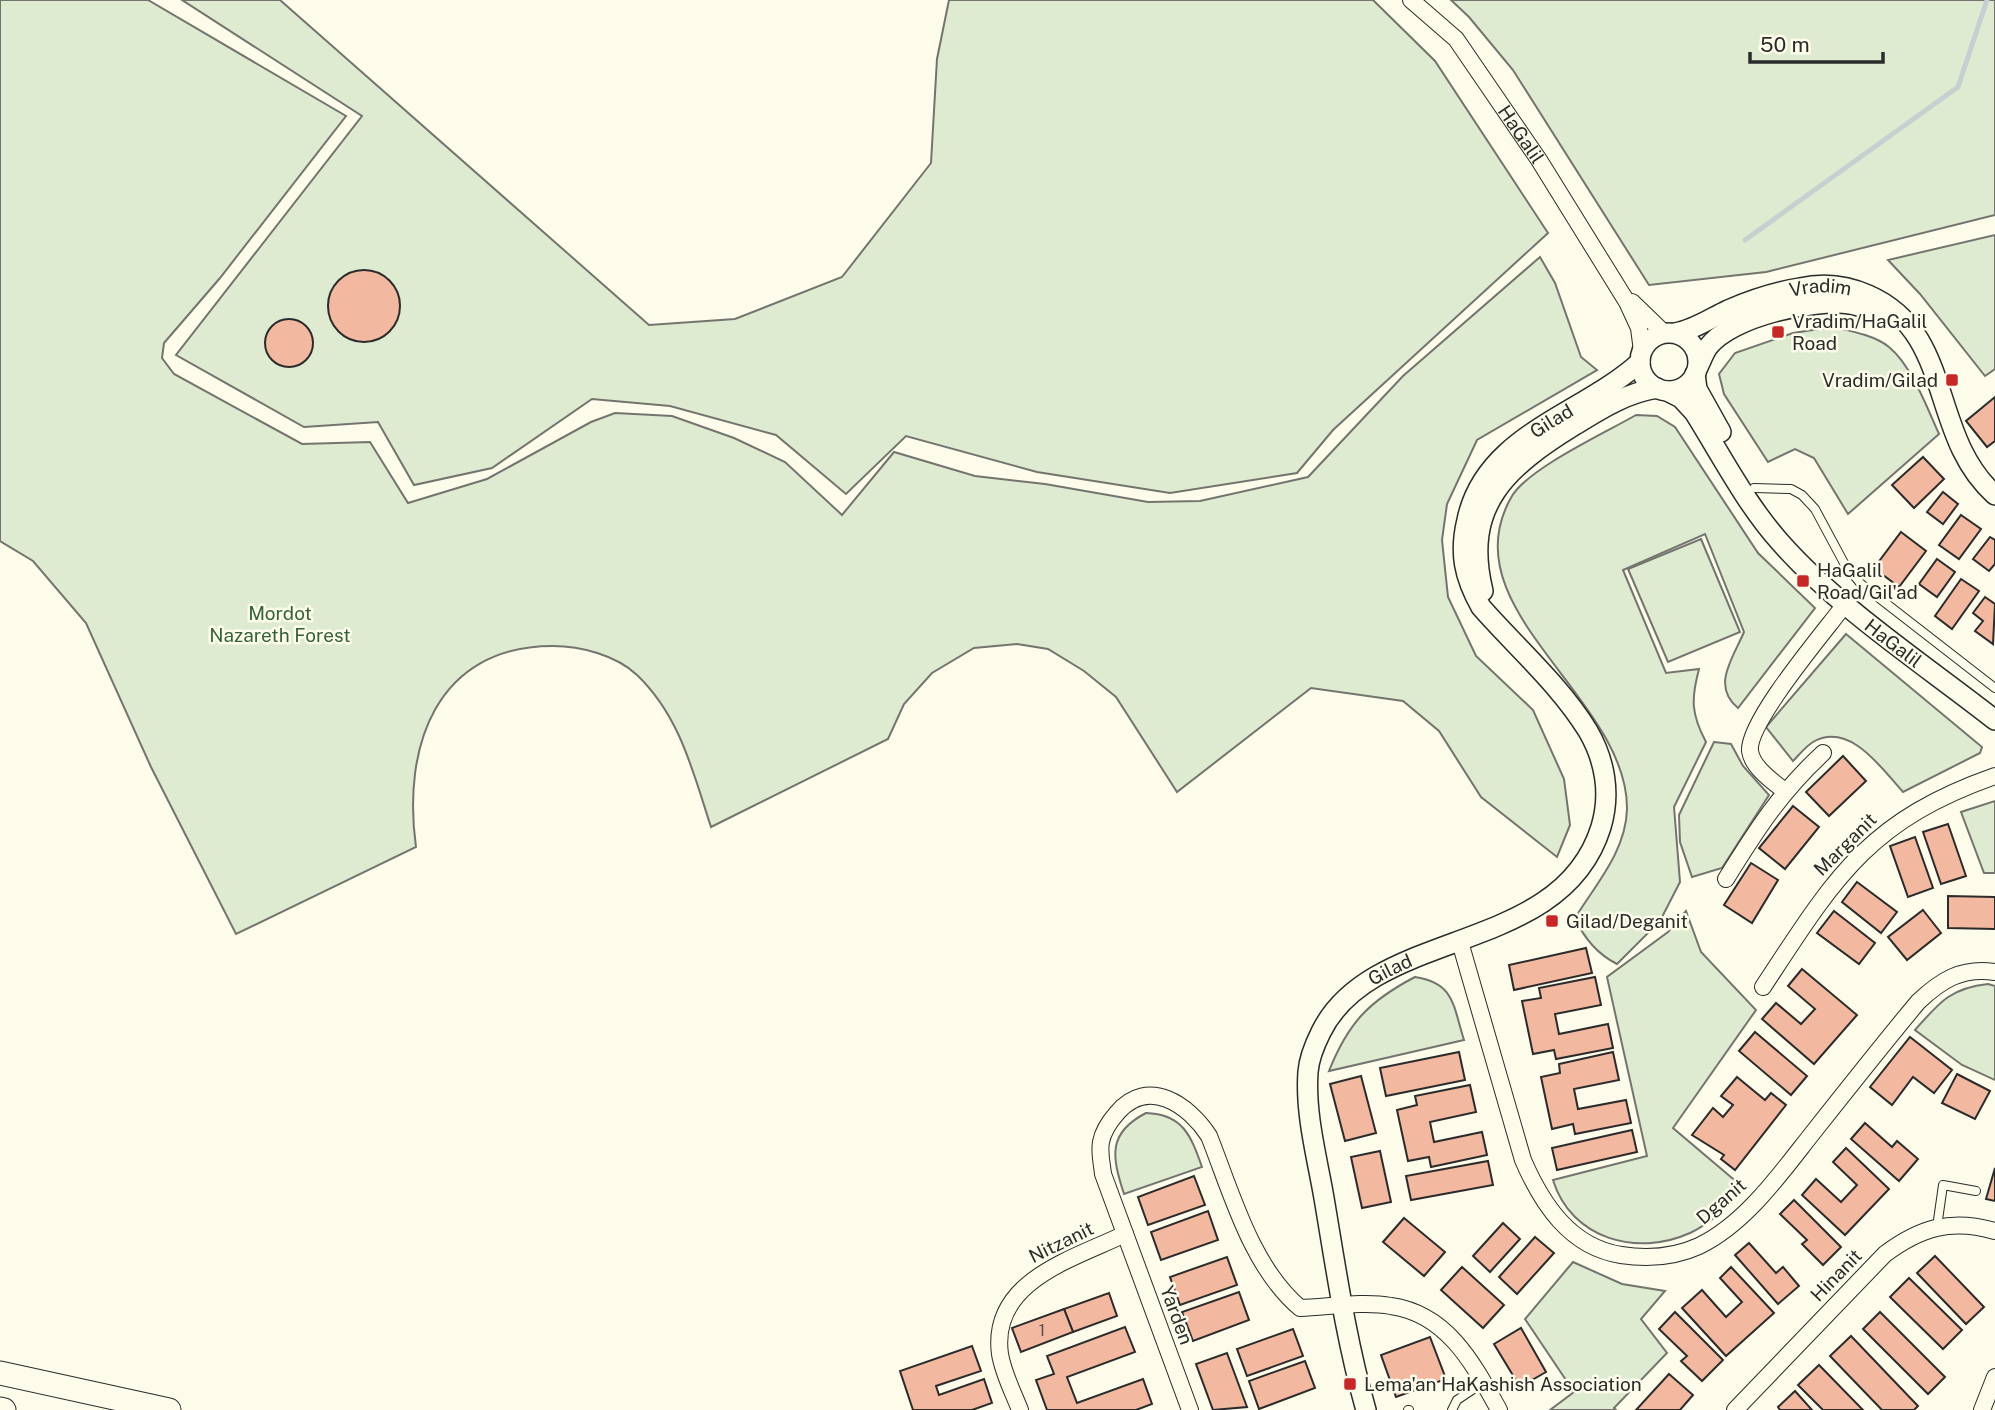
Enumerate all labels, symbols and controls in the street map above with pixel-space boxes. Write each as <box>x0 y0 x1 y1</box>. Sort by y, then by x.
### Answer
scale bar <box>1750 21 1883 65</box>
text: 50 m <box>1760 32 1810 57</box>
street label: HaGalil <box>1494 101 1549 168</box>
street label: Vradim <box>1787 274 1854 301</box>
place label: Vradim/HaGalil Road <box>1792 310 1927 354</box>
marker: Vradim/HaGalil Road <box>1770 324 1786 340</box>
place label: Vradim/Gilad <box>1822 369 1938 391</box>
marker: Vradim/Gilad <box>1944 372 1960 388</box>
street label: Gilad <box>1526 399 1577 442</box>
place label: HaGalil Road/Gil'ad <box>1817 559 1918 603</box>
marker: HaGalil Road/Gil'ad <box>1795 573 1811 589</box>
park label: Mordot Nazareth Forest <box>209 602 351 646</box>
street label: HaGalil <box>1861 614 1926 672</box>
street label: Marganit <box>1809 808 1881 880</box>
place label: Gilad/Deganit <box>1566 910 1688 932</box>
marker: Gilad/Deganit <box>1544 913 1560 929</box>
street label: Gilad <box>1364 949 1415 990</box>
street label: Dganit <box>1692 1174 1750 1228</box>
street label: Nitzanit <box>1025 1217 1097 1267</box>
street label: Hinanit <box>1806 1244 1866 1306</box>
street label: Yarden <box>1156 1283 1198 1347</box>
house number: 1 <box>1039 1321 1045 1340</box>
place label: Lema'an HaKashish Association <box>1364 1373 1642 1395</box>
marker: Lema'an HaKashish Association <box>1342 1376 1358 1392</box>

